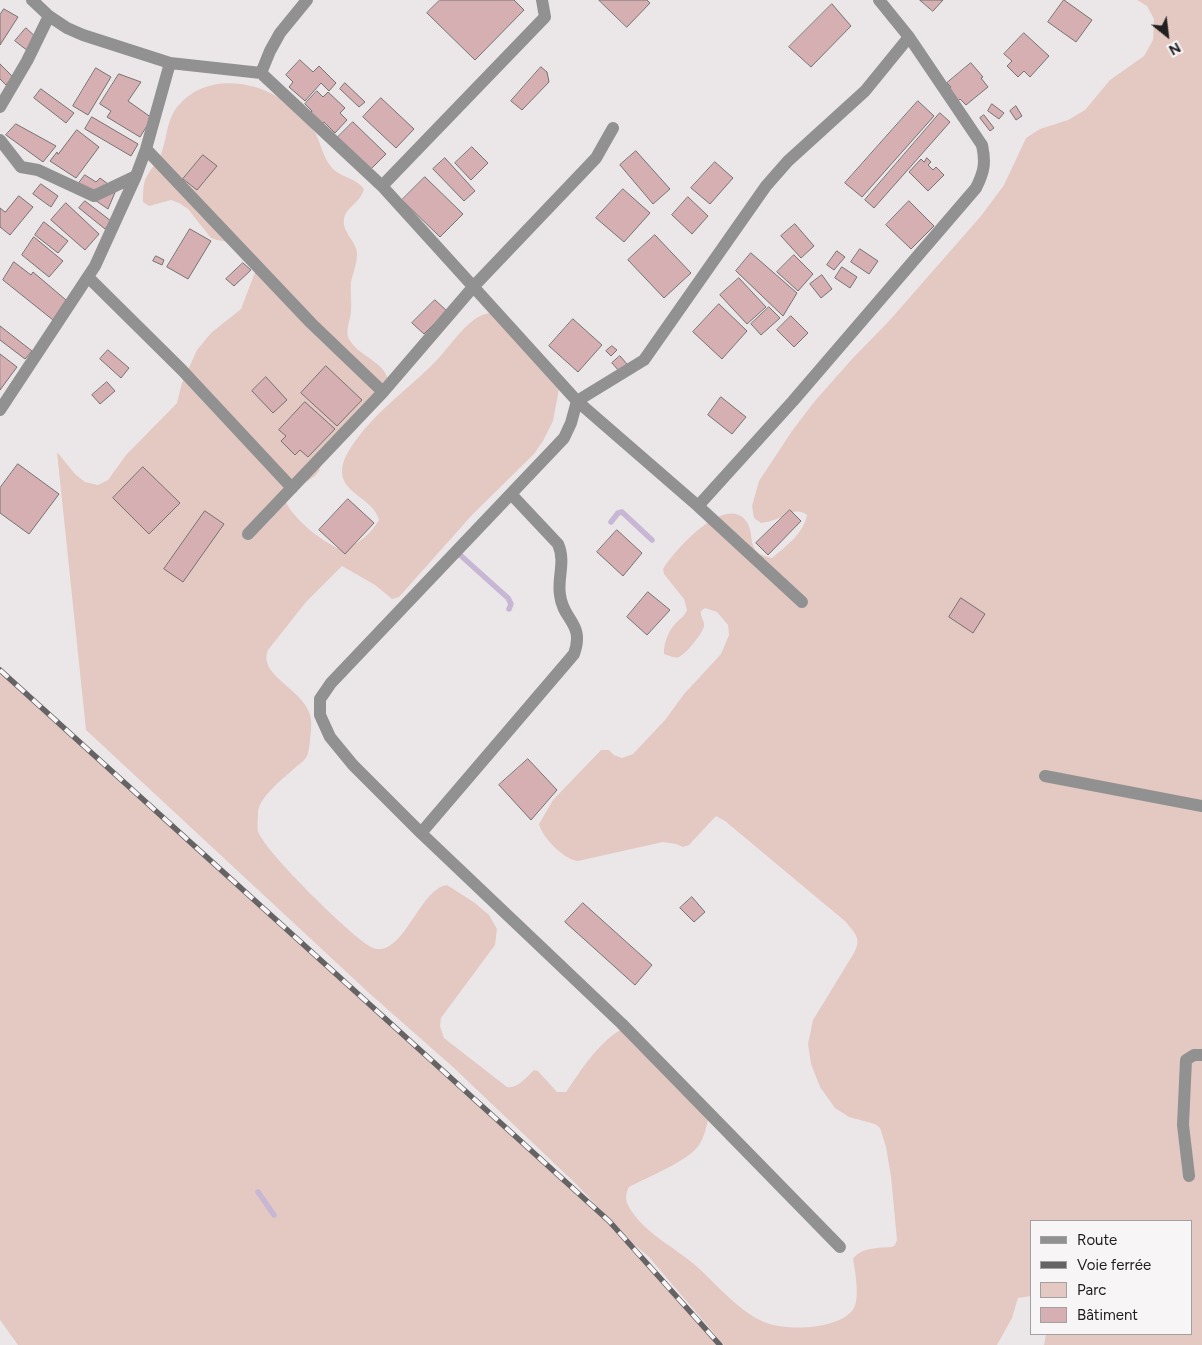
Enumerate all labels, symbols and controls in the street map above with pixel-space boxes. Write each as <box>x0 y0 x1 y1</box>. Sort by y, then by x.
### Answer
north arrow <box>1142 10 1192 60</box>
text: N <box>1166 38 1183 59</box>
legend <box>1030 1220 1192 1335</box>
text: Route <box>1077 1231 1117 1249</box>
text: Voie ferrée <box>1077 1256 1151 1274</box>
text: Parc <box>1077 1281 1106 1299</box>
text: Bâtiment <box>1077 1306 1138 1324</box>

